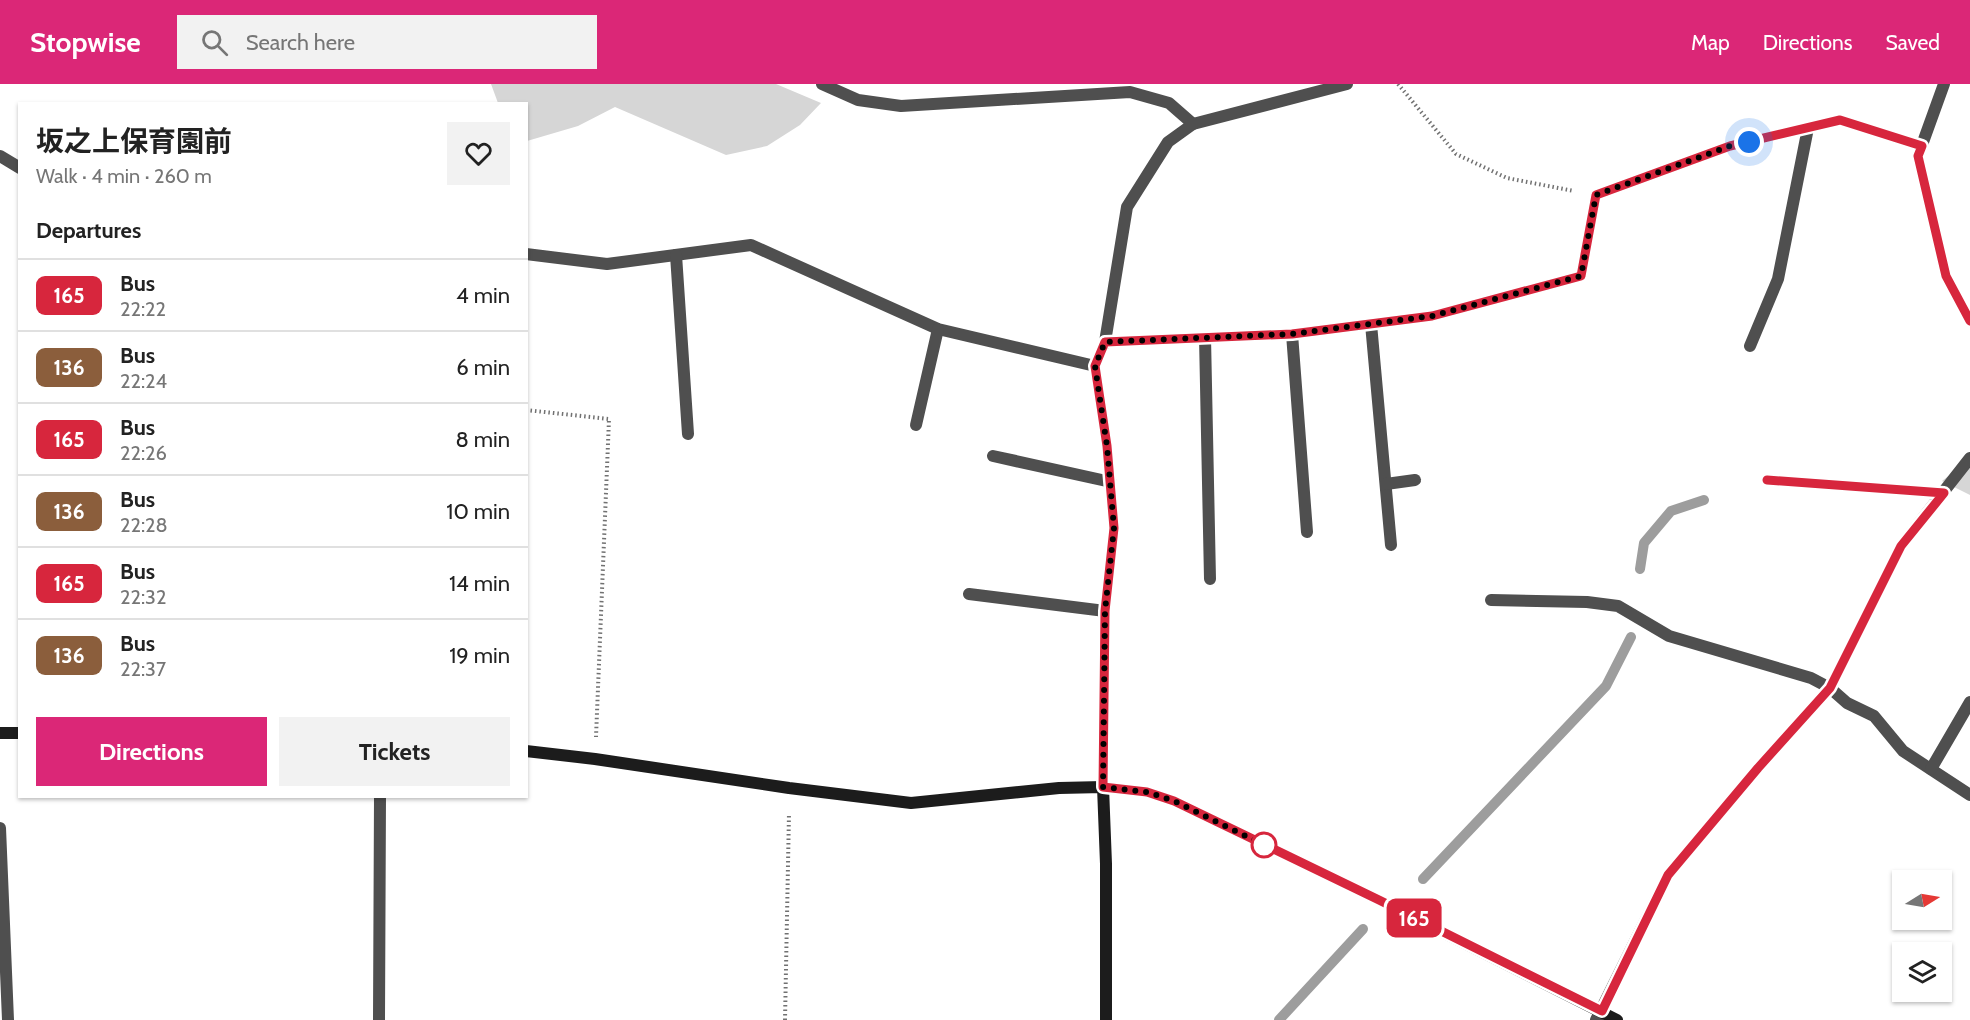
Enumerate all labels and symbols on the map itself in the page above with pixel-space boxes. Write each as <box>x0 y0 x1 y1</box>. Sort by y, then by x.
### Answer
your location <box>1734 127 1764 157</box>
unlabelled marker <box>1251 832 1277 858</box>
north arrow <box>1892 870 1952 930</box>
line badge: 165 <box>1380 898 1448 938</box>

